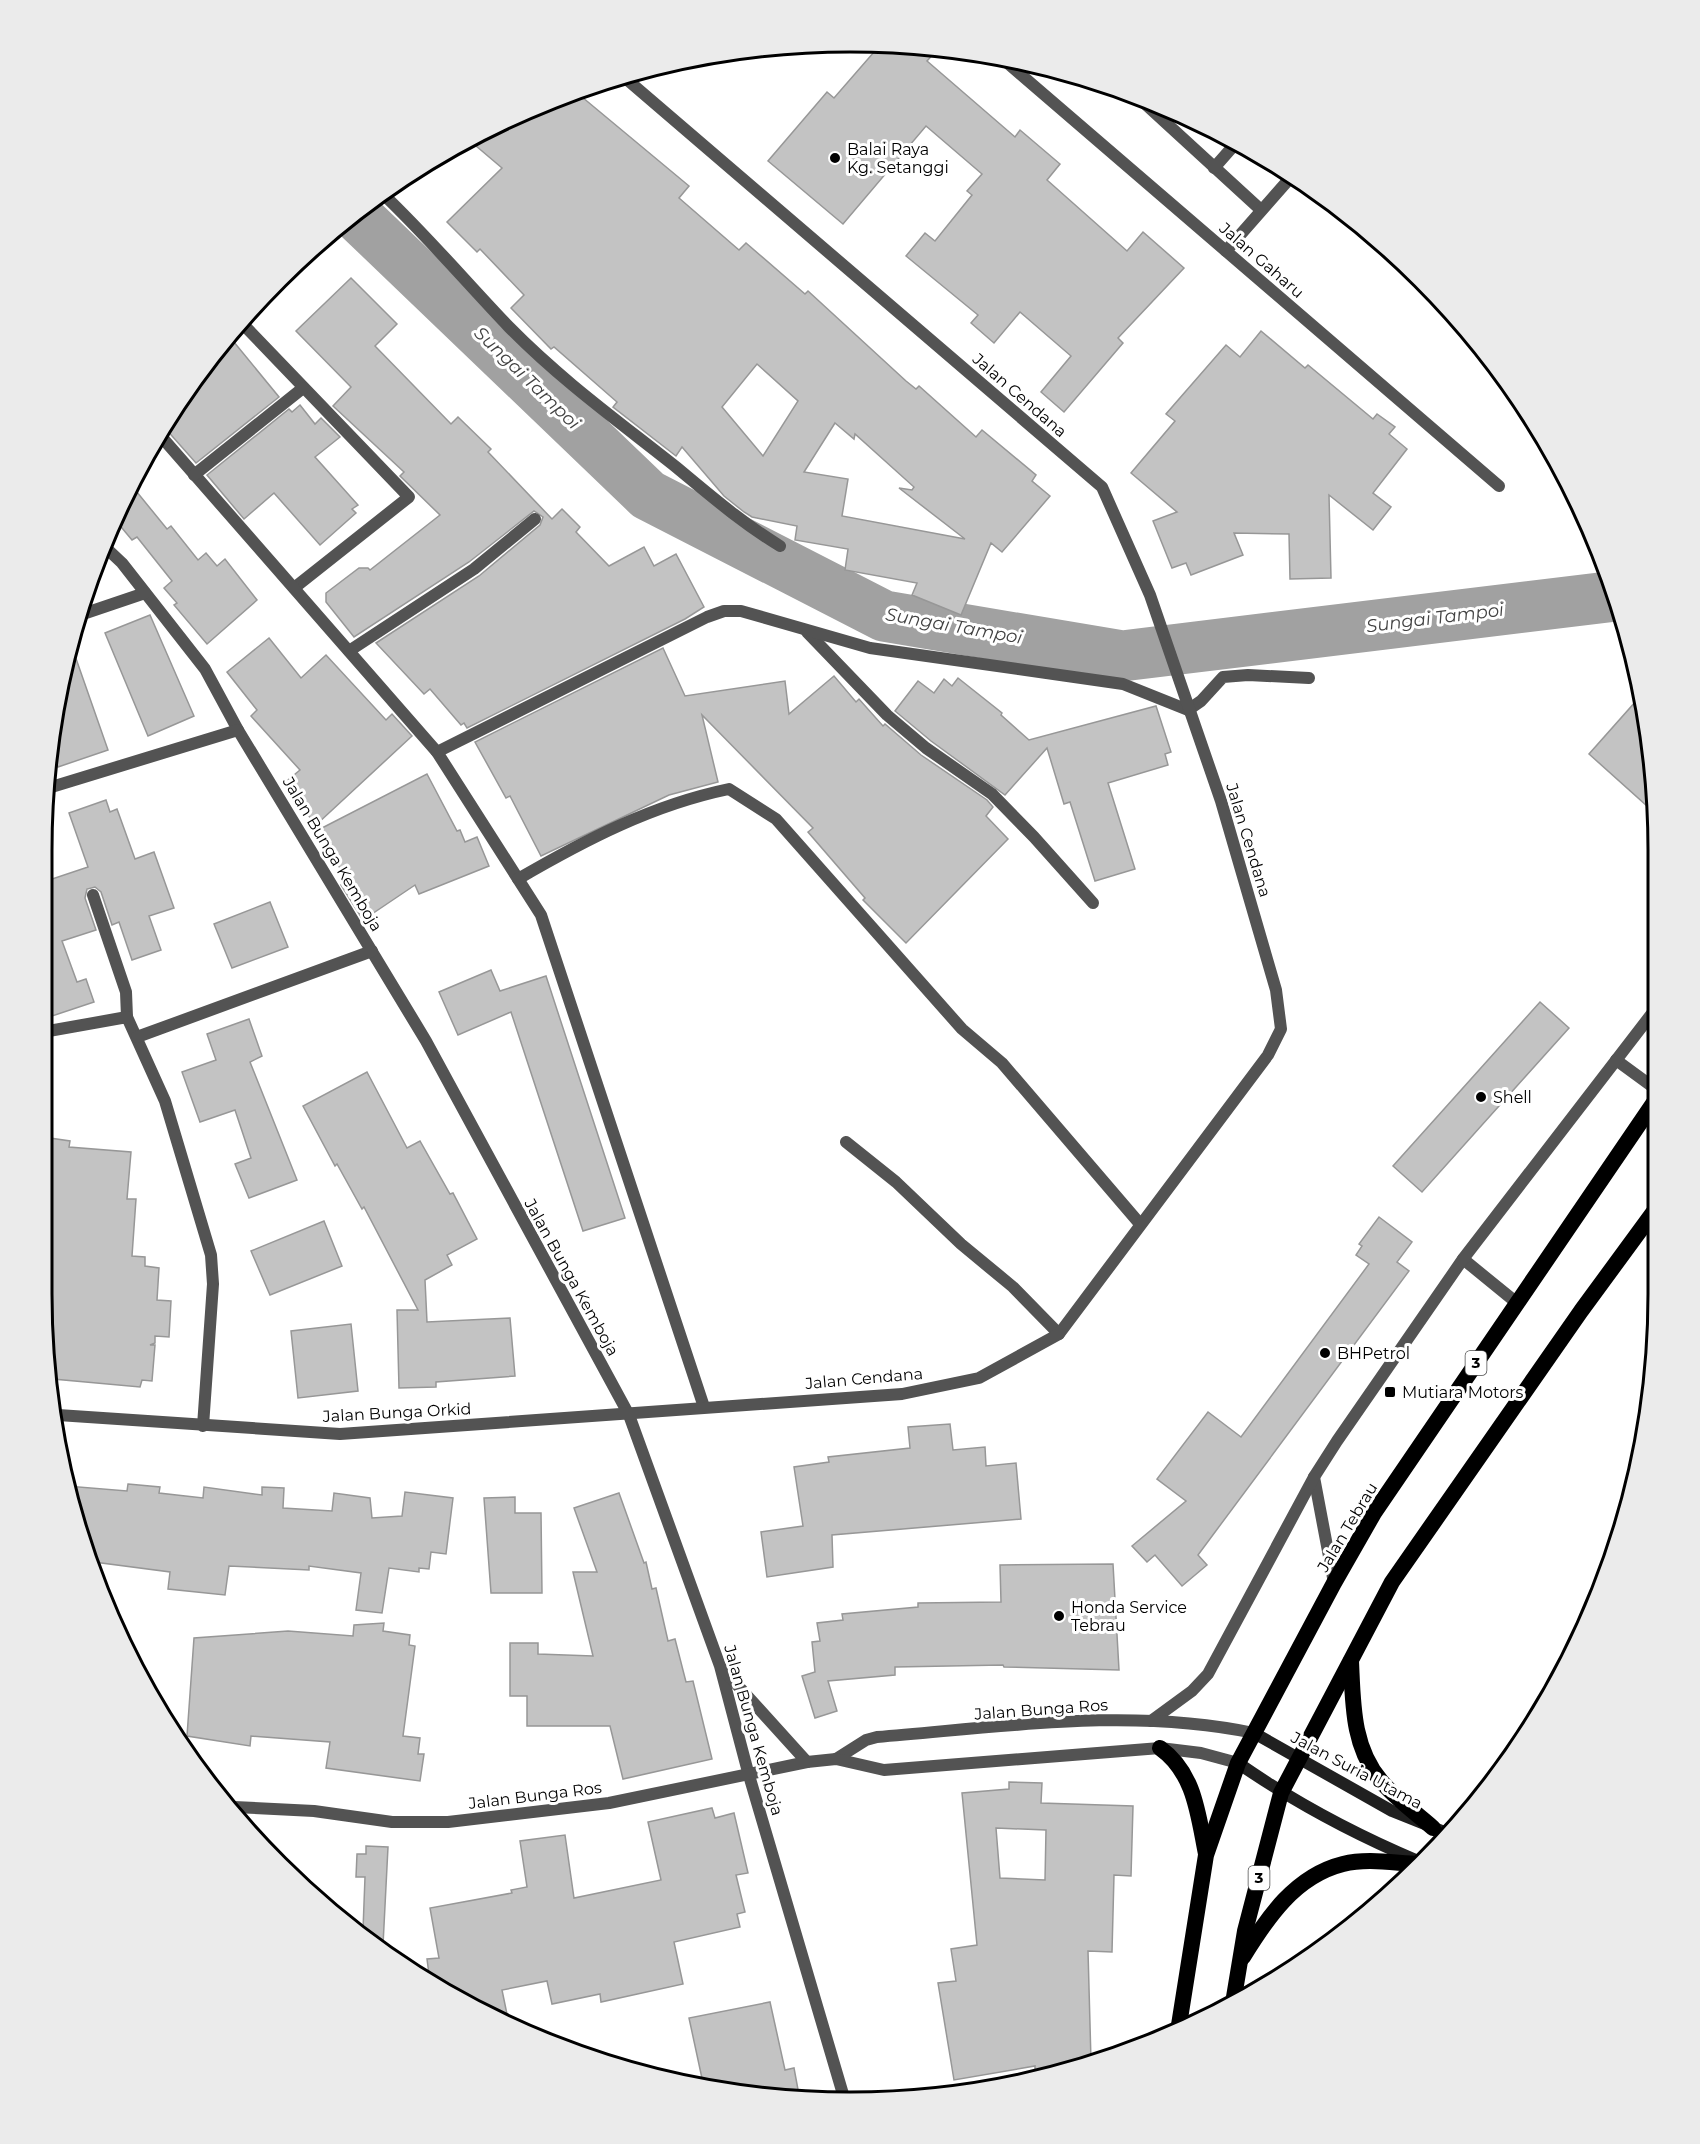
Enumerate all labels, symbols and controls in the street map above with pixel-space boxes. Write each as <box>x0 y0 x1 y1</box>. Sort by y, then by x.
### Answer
place label: Balai Raya Kg. Setanggi <box>847 140 949 177</box>
marker: Balai Raya Kg. Setanggi <box>828 151 842 165</box>
street label: Jalan Gaharu <box>1215 218 1308 302</box>
water label: Sungai Tampoi <box>470 322 585 434</box>
street label: Jalan Cendana <box>968 349 1071 441</box>
water label: Sungai Tampoi <box>1365 599 1505 637</box>
water label: Sungai Tampoi <box>884 603 1024 649</box>
street label: Jalan Bunga Kemboja <box>278 773 386 935</box>
street label: Jalan Cendana <box>1222 780 1275 899</box>
place label: Shell <box>1493 1088 1532 1107</box>
marker: Shell <box>1474 1090 1488 1104</box>
street label: Jalan Bunga Kemboja <box>520 1194 623 1359</box>
place label: BHPetrol <box>1337 1344 1410 1363</box>
marker: BHPetrol <box>1318 1346 1332 1360</box>
road number: 3 <box>1466 1351 1486 1375</box>
street label: Jalan Cendana <box>803 1364 924 1393</box>
place label: Mutiara Motors <box>1402 1383 1524 1402</box>
marker: Mutiara Motors <box>1383 1385 1397 1399</box>
street label: Jalan Bunga Orkid <box>321 1399 472 1426</box>
street label: Jalan Tebrau <box>1313 1479 1382 1576</box>
place label: Honda Service Tebrau <box>1071 1598 1187 1635</box>
marker: Honda Service Tebrau <box>1052 1609 1066 1623</box>
street label: Jalan Bunga Kemboja <box>720 1642 787 1818</box>
street label: Jalan Bunga Ros <box>973 1695 1109 1724</box>
street label: Jalan Suria Utama <box>1287 1727 1426 1813</box>
street label: Jalan Bunga Ros <box>466 1778 603 1813</box>
road number: 3 <box>1248 1866 1270 1890</box>

